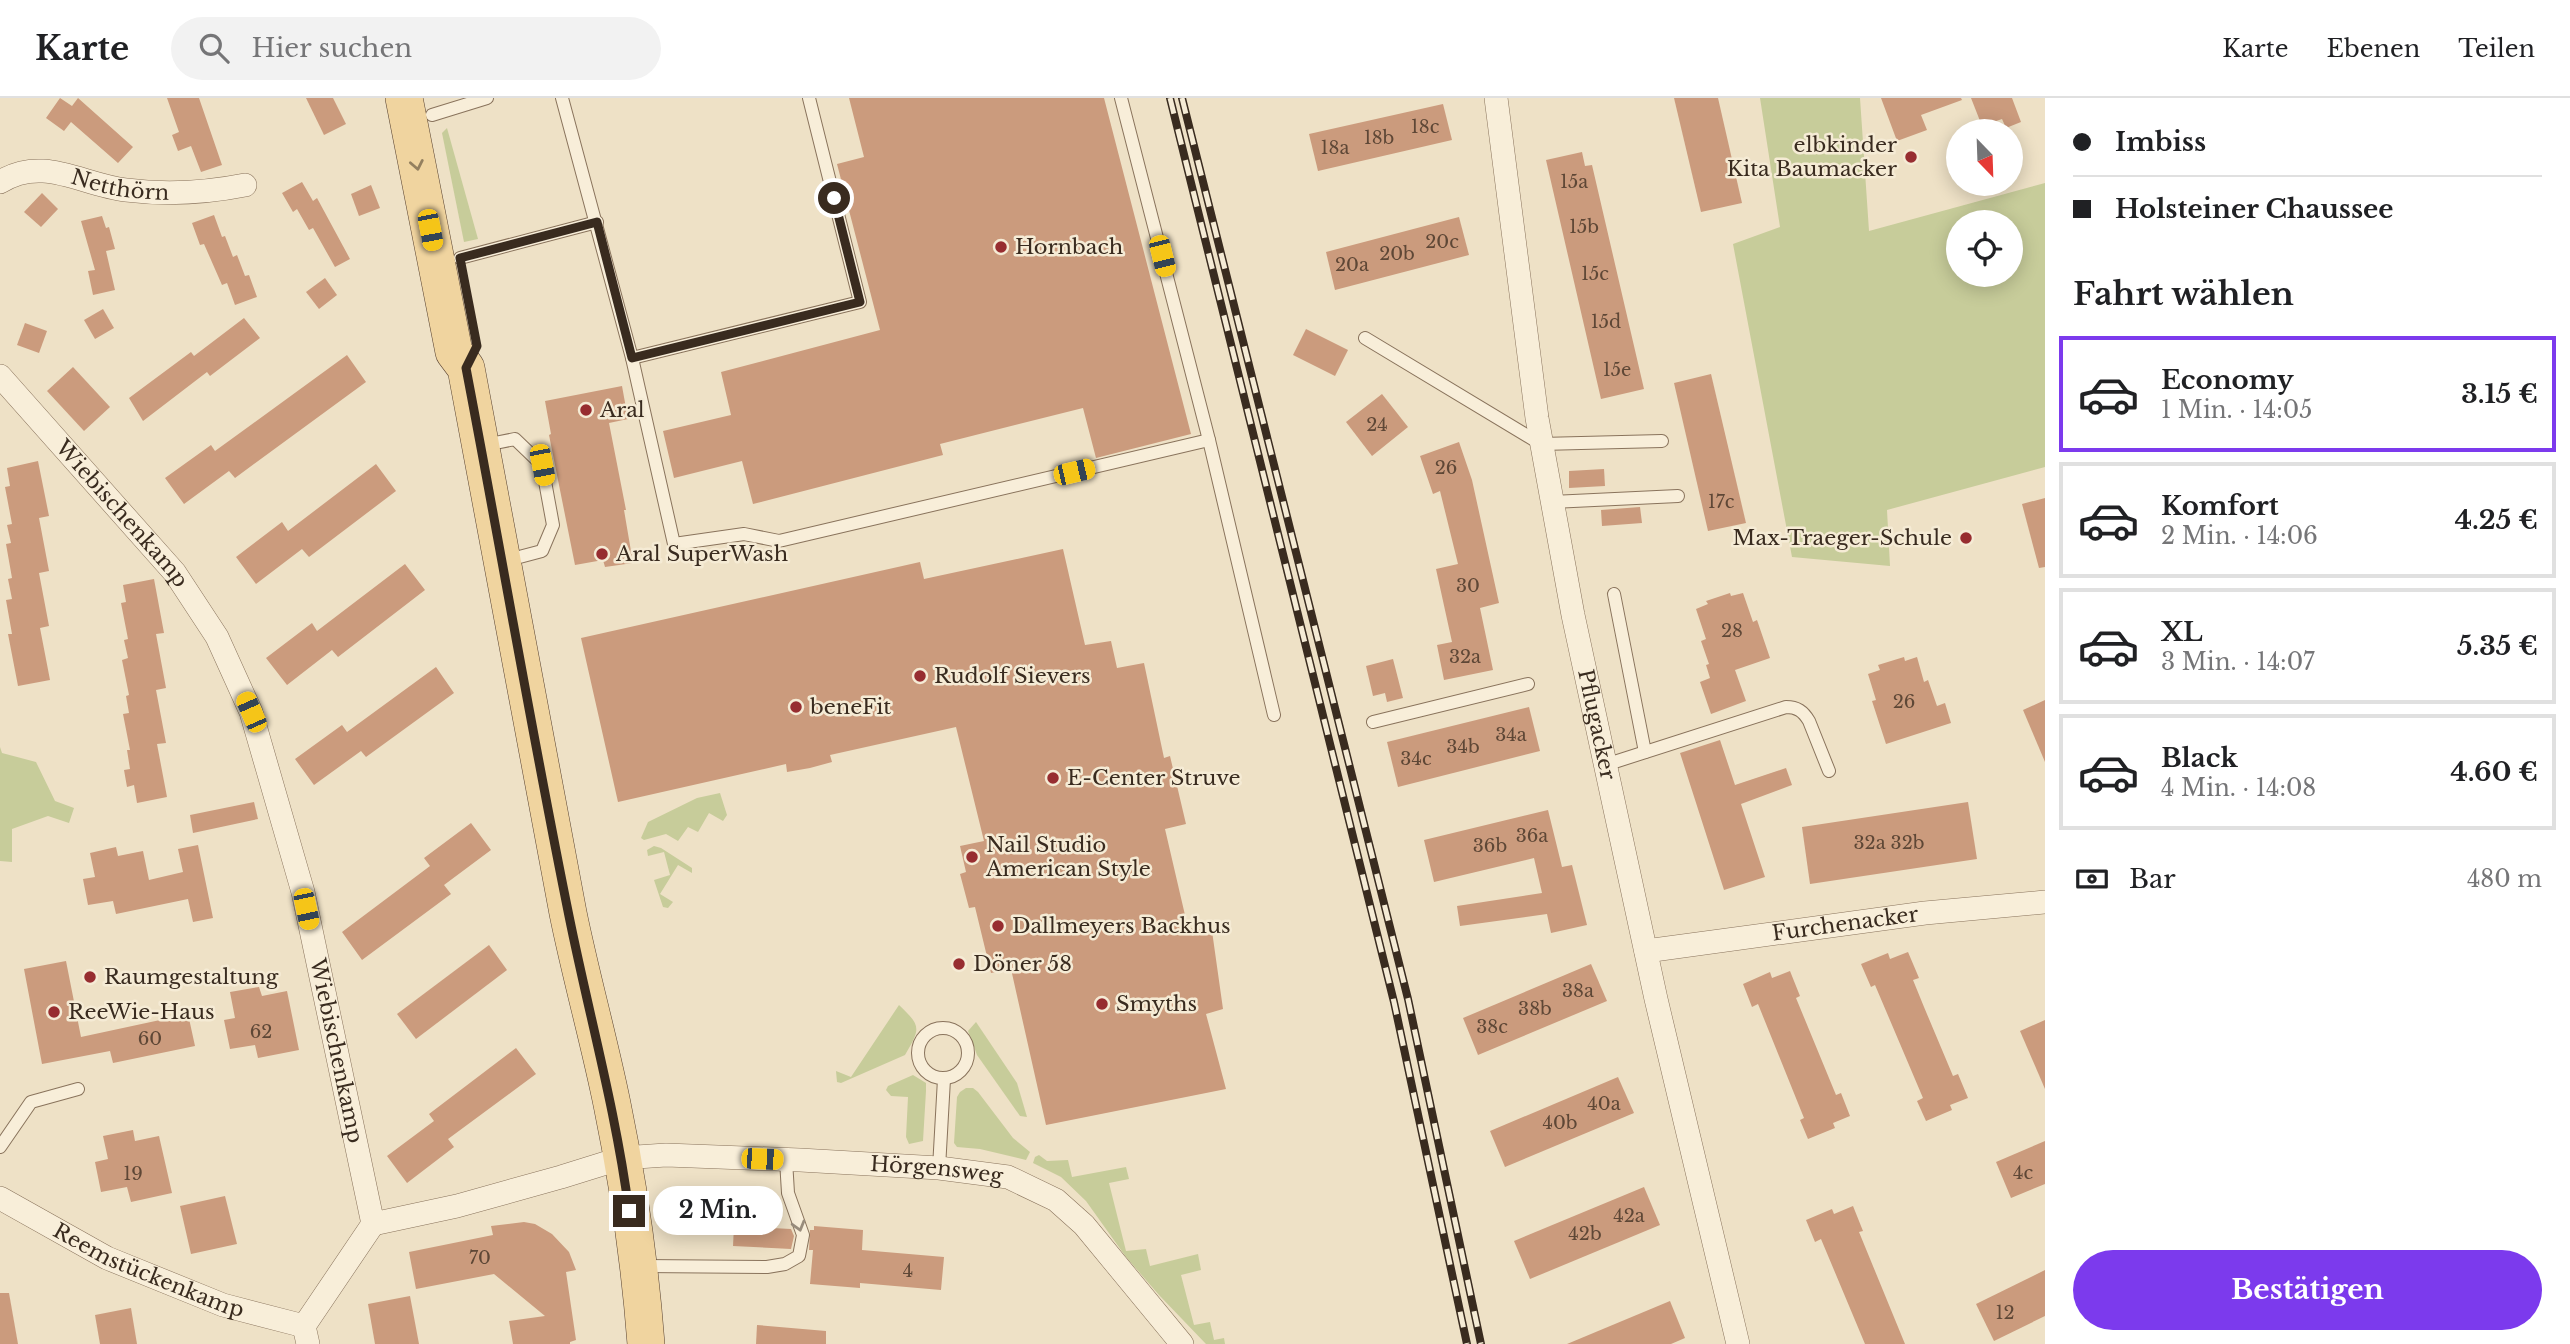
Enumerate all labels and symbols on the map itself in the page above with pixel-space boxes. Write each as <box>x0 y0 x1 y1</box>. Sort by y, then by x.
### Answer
house number: 18c <box>1411 116 1440 138</box>
north arrow <box>1946 119 2023 196</box>
house number: 18b <box>1364 127 1394 149</box>
place label: elbkinder Kita Baumacker <box>1727 132 1897 182</box>
house number: 18a <box>1321 137 1349 159</box>
marker: elbkinder Kita Baumacker <box>1903 149 1919 165</box>
one-way arrow <box>408 159 423 171</box>
street label: Netthörn <box>68 164 169 206</box>
house number: 15a <box>1560 171 1588 193</box>
route start <box>818 182 850 214</box>
car <box>416 207 445 253</box>
house number: 15b <box>1569 216 1599 238</box>
house number: 20c <box>1425 231 1459 253</box>
car <box>1147 233 1178 279</box>
place label: Hornbach <box>1015 234 1123 260</box>
marker: Hornbach <box>993 239 1009 255</box>
house number: 20b <box>1379 243 1415 265</box>
house number: 20a <box>1335 254 1369 276</box>
house number: 15c <box>1581 263 1609 285</box>
house number: 15d <box>1591 311 1621 333</box>
house number: 15e <box>1603 359 1631 381</box>
place label: Aral <box>599 397 645 423</box>
marker: Aral <box>578 402 594 418</box>
house number: 24 <box>1366 414 1388 436</box>
street label: Wiebischenkamp <box>49 434 194 592</box>
car <box>528 442 557 488</box>
car <box>1052 457 1097 487</box>
house number: 26 <box>1435 457 1457 479</box>
house number: 17c <box>1708 491 1735 513</box>
place label: Max-Traeger-Schule <box>1733 525 1952 551</box>
marker: Max-Traeger-Schule <box>1958 530 1974 546</box>
place label: Aral SuperWash <box>615 541 788 567</box>
marker: Aral SuperWash <box>594 546 610 562</box>
house number: 30 <box>1456 575 1480 597</box>
house number: 28 <box>1721 620 1743 642</box>
house number: 32a <box>1449 646 1481 668</box>
place label: Rudolf Sievers <box>934 663 1090 689</box>
street label: Pflugacker <box>1572 667 1621 782</box>
marker: Rudolf Sievers <box>912 668 928 684</box>
car <box>233 689 270 735</box>
house number: 26 <box>1893 691 1915 713</box>
place label: beneFit <box>809 694 891 720</box>
marker: beneFit <box>788 699 804 715</box>
house number: 34a <box>1495 724 1527 746</box>
house number: 34b <box>1446 736 1480 758</box>
house number: 34c <box>1400 748 1432 770</box>
place label: E-Center Struve <box>1067 765 1241 791</box>
marker: E-Center Struve <box>1045 770 1061 786</box>
house number: 36a <box>1516 825 1548 847</box>
place label: Nail Studio American Style <box>985 832 1151 882</box>
house number: 32a 32b <box>1853 832 1925 854</box>
house number: 36b <box>1473 835 1507 857</box>
marker: Nail Studio American Style <box>964 849 980 865</box>
car <box>292 886 321 932</box>
street label: Furchenacker <box>1770 901 1920 947</box>
place label: Dallmeyers Backhus <box>1012 913 1231 939</box>
marker: Dallmeyers Backhus <box>990 918 1006 934</box>
place label: Döner 58 <box>973 951 1072 977</box>
street label: Wiebischenkamp <box>304 955 369 1145</box>
marker: Döner 58 <box>951 956 967 972</box>
place label: Raumgestaltung <box>104 964 279 990</box>
marker: Raumgestaltung <box>82 969 98 985</box>
house number: 38a <box>1562 980 1594 1002</box>
place label: Smyths <box>1116 991 1197 1017</box>
marker: Smyths <box>1094 996 1110 1012</box>
house number: 38b <box>1518 998 1552 1020</box>
place label: ReeWie-Haus <box>68 999 215 1025</box>
marker: ReeWie-Haus <box>46 1004 62 1020</box>
house number: 38c <box>1476 1016 1508 1038</box>
house number: 62 <box>250 1021 272 1043</box>
house number: 60 <box>138 1028 162 1050</box>
house number: 40a <box>1587 1093 1621 1115</box>
house number: 40b <box>1542 1112 1578 1134</box>
car <box>741 1148 784 1170</box>
street label: Hörgensweg <box>869 1151 1005 1189</box>
house number: 4c <box>2013 1162 2033 1184</box>
house number: 19 <box>123 1163 143 1185</box>
callout: 2 Min. <box>654 1186 783 1236</box>
route end <box>613 1195 645 1227</box>
house number: 42a <box>1613 1205 1645 1227</box>
street label: Reemstückenkamp <box>49 1217 247 1323</box>
one-way arrow <box>791 1219 806 1231</box>
house number: 42b <box>1568 1223 1602 1245</box>
house number: 70 <box>469 1247 491 1269</box>
house number: 4 <box>903 1260 913 1282</box>
house number: 12 <box>1995 1302 2015 1324</box>

